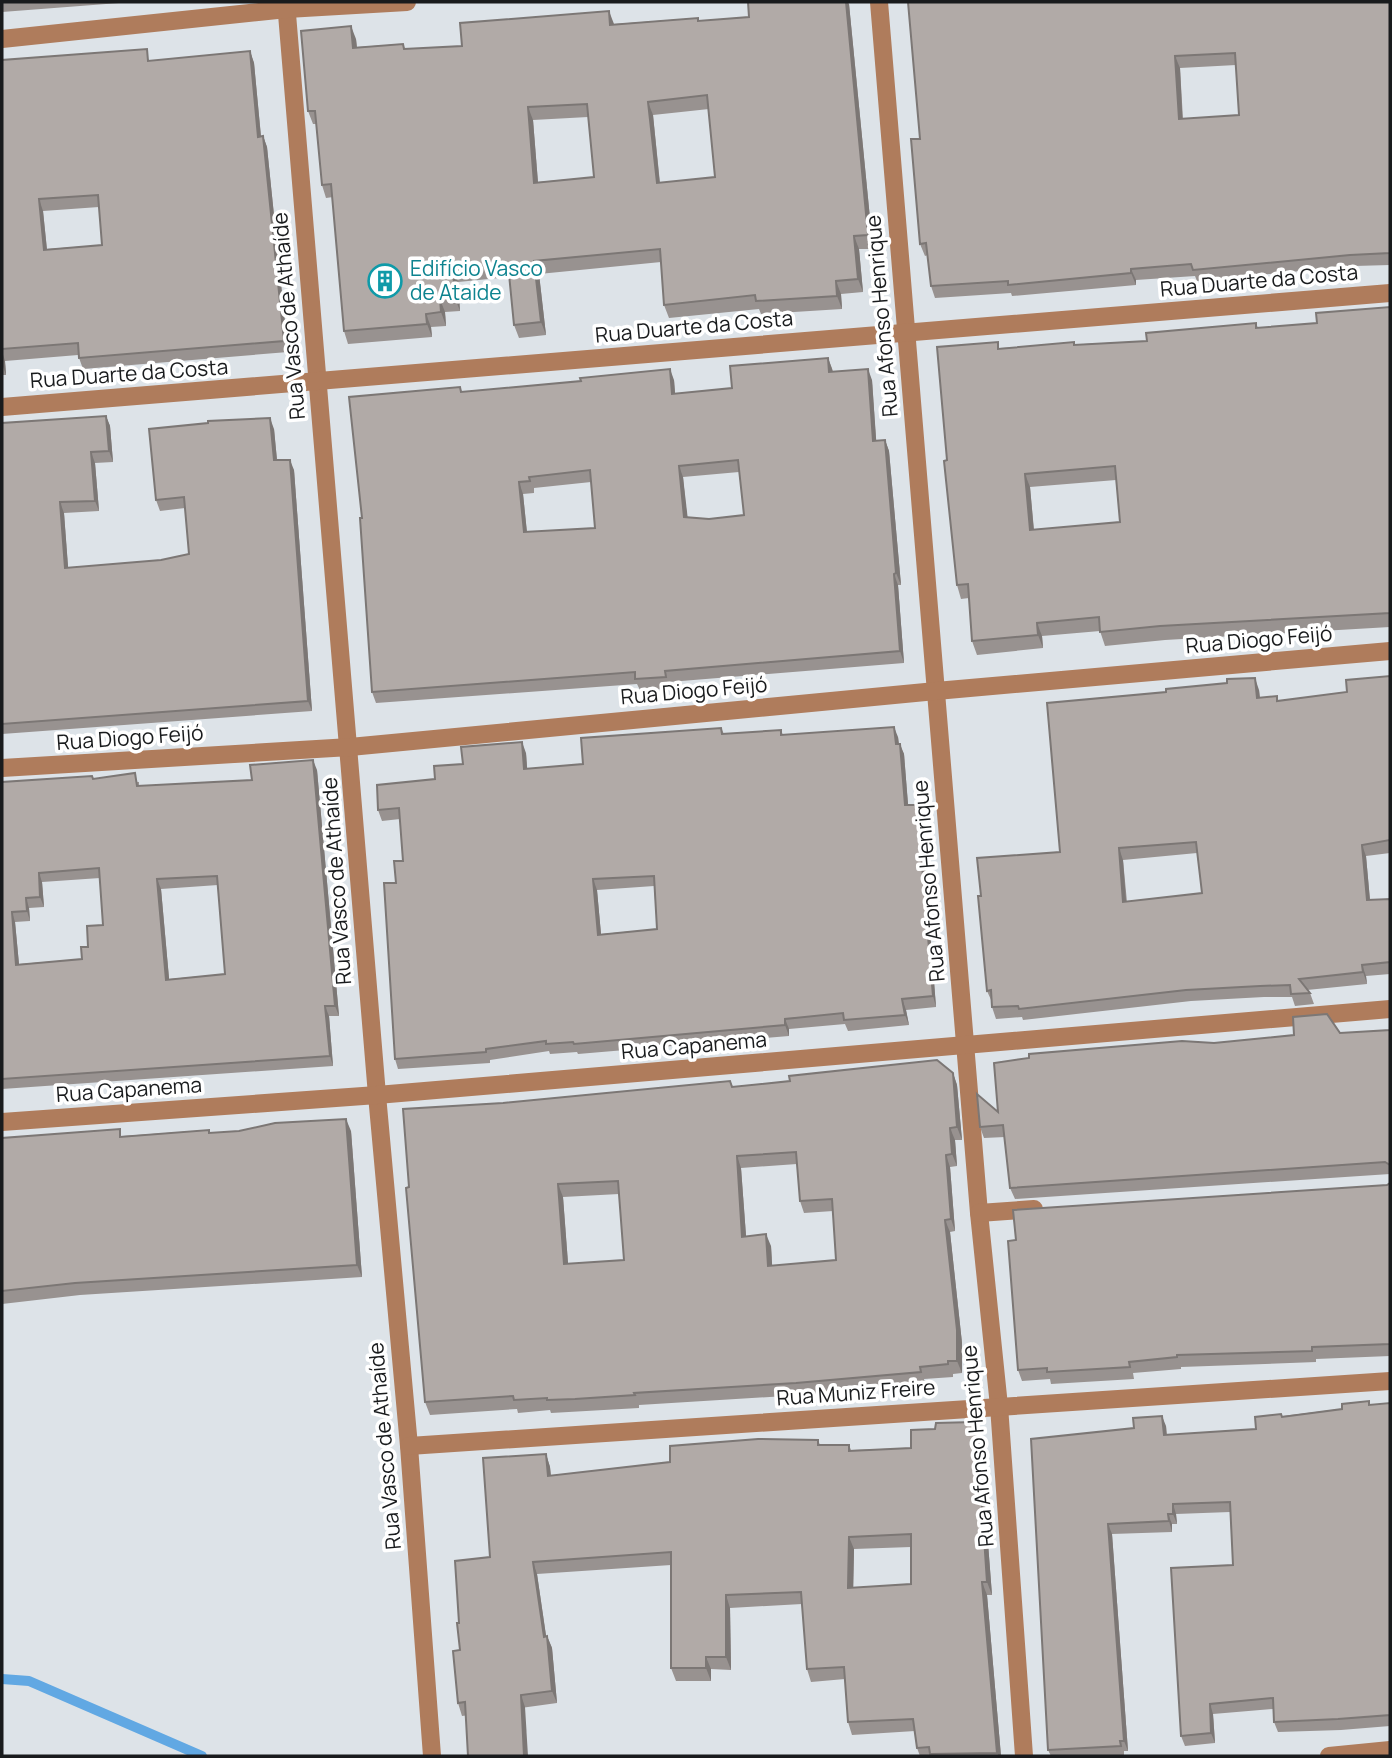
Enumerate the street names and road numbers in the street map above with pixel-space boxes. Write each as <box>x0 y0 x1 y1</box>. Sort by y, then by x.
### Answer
street label: Rua Vasco de Athaíde <box>265 211 311 421</box>
street label: Rua Afonso Henrique <box>858 214 904 418</box>
street label: Rua Duarte da Costa <box>1159 257 1359 303</box>
street label: Rua Duarte da Costa <box>594 303 794 349</box>
street label: Rua Duarte da Costa <box>29 352 229 394</box>
street label: Rua Diogo Feijó <box>1184 619 1333 659</box>
street label: Rua Diogo Feijó <box>619 670 768 710</box>
street label: Rua Diogo Feijó <box>56 718 204 756</box>
street label: Rua Vasco de Athaíde <box>315 776 357 986</box>
street label: Rua Afonso Henrique <box>905 779 951 983</box>
street label: Rua Capanema <box>620 1025 768 1065</box>
street label: Rua Capanema <box>55 1070 203 1108</box>
street label: Rua Vasco de Athaíde <box>361 1341 407 1551</box>
street label: Rua Afonso Henrique <box>954 1344 1000 1548</box>
street label: Rua Muniz Freire <box>776 1372 936 1412</box>

